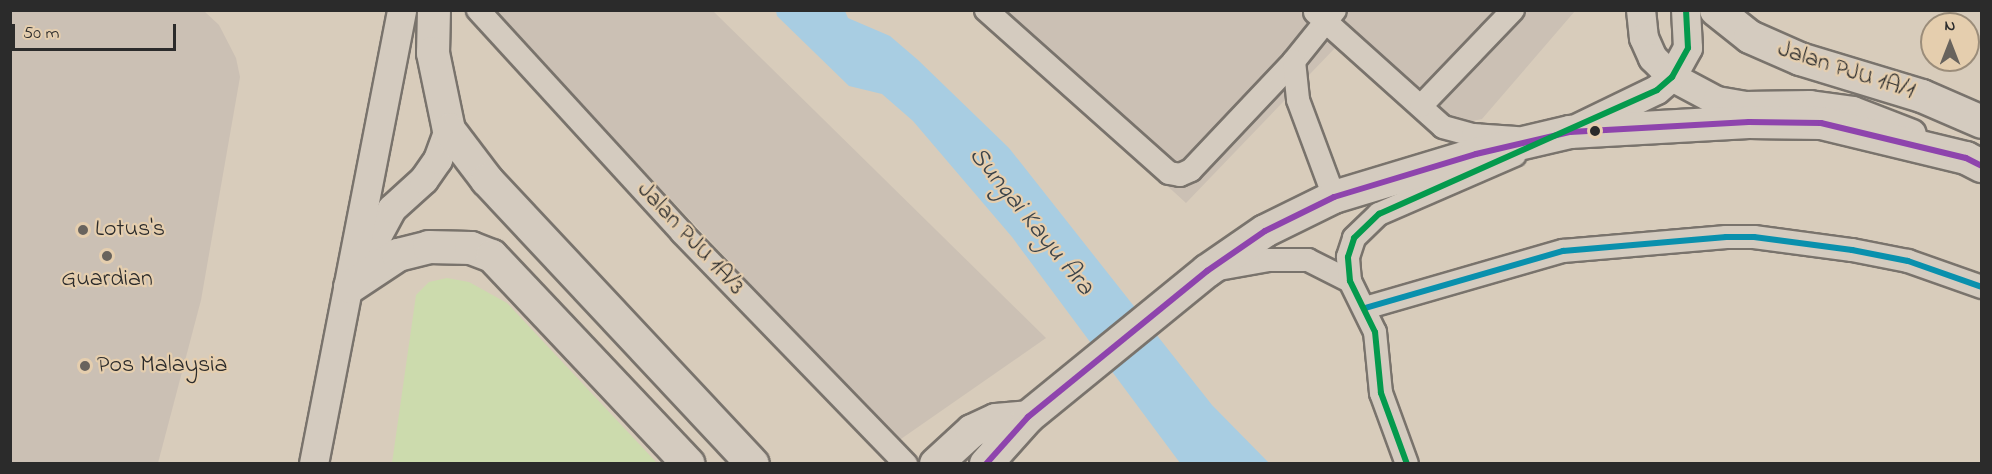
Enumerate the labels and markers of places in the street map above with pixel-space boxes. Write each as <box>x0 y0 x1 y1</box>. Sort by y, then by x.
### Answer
unlabelled marker <box>1589 125 1601 137</box>
place label: Lotus's <box>95 216 165 244</box>
marker: Lotus's <box>76 223 90 237</box>
marker: Guardian <box>100 249 114 263</box>
place label: Guardian <box>61 266 153 294</box>
place label: Pos Malaysia <box>97 352 228 380</box>
marker: Pos Malaysia <box>78 359 92 373</box>

